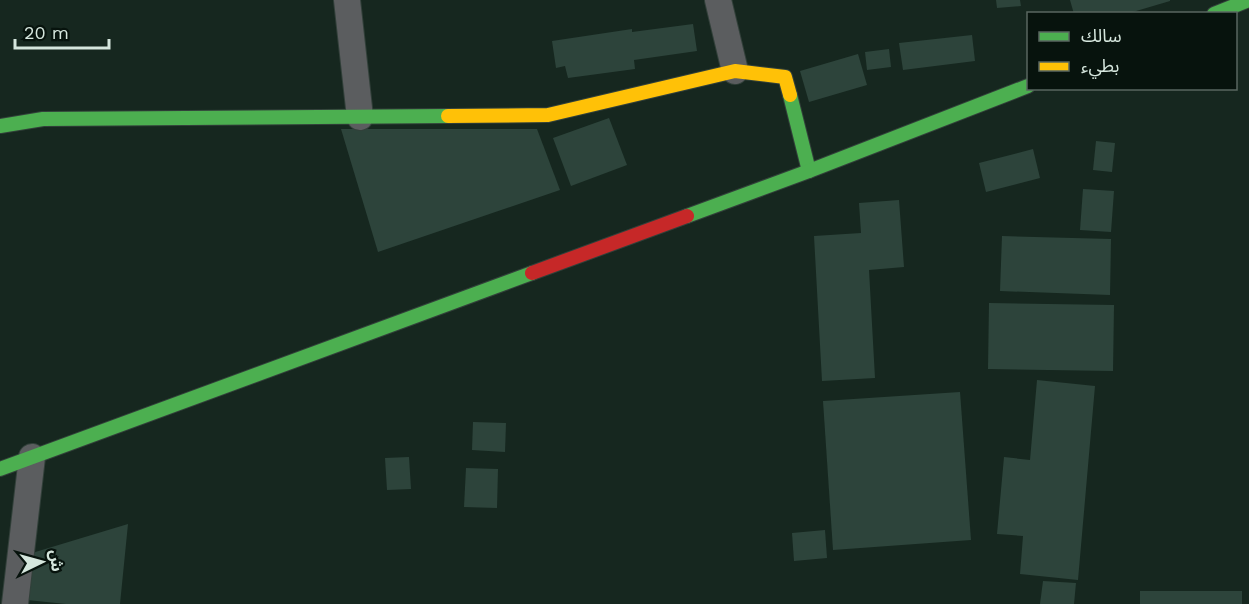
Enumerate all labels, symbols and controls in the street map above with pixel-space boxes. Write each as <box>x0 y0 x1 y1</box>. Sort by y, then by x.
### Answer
scale bar <box>15 12 110 50</box>
legend <box>1027 12 1237 90</box>
text: 20 m <box>24 22 69 43</box>
text: سالك <box>1081 25 1122 46</box>
text: بطيء <box>1081 55 1119 79</box>
north arrow <box>12 532 72 592</box>
text: ش <box>46 549 67 573</box>

